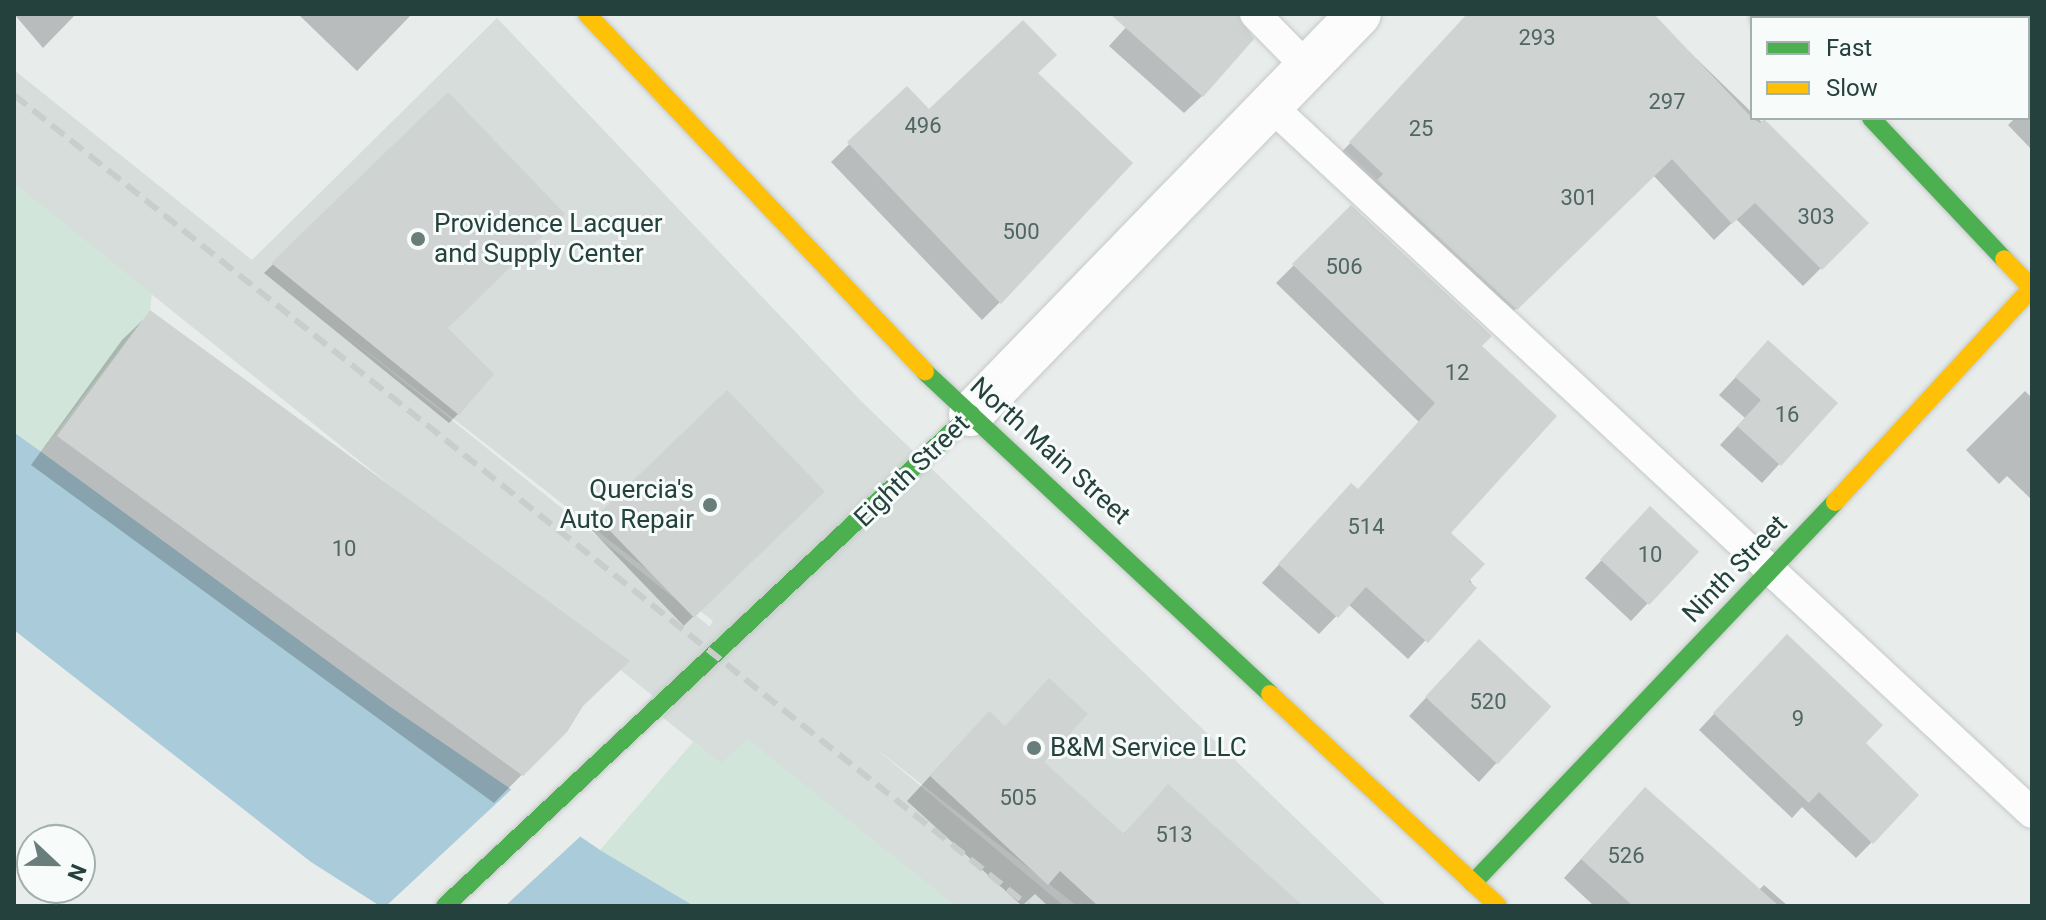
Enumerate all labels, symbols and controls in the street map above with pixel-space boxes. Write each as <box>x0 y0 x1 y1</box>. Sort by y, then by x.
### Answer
legend <box>1750 16 2030 120</box>
house number: 293 <box>1518 25 1556 51</box>
text: Fast <box>1826 34 1872 62</box>
text: Slow <box>1826 74 1878 102</box>
house number: 297 <box>1648 89 1686 115</box>
house number: 496 <box>904 113 942 139</box>
house number: 25 <box>1409 116 1433 142</box>
house number: 301 <box>1560 185 1598 211</box>
house number: 303 <box>1797 204 1835 230</box>
place label: Providence Lacquer and Supply Center <box>434 208 663 270</box>
house number: 500 <box>1002 219 1040 245</box>
marker: Providence Lacquer and Supply Center <box>409 230 427 248</box>
house number: 506 <box>1325 254 1363 280</box>
house number: 12 <box>1445 360 1469 386</box>
street label: North Main Street <box>964 371 1136 531</box>
house number: 16 <box>1775 402 1799 428</box>
street label: Eighth Street <box>848 408 976 534</box>
place label: Quercia's Auto Repair <box>560 474 694 536</box>
marker: Quercia's Auto Repair <box>701 496 719 514</box>
street label: Ninth Street <box>1676 509 1794 629</box>
house number: 514 <box>1347 514 1385 540</box>
house number: 10 <box>332 536 356 562</box>
house number: 10 <box>1638 542 1662 568</box>
house number: 520 <box>1469 689 1507 715</box>
house number: 9 <box>1792 706 1804 732</box>
place label: B&M Service LLC <box>1050 732 1247 764</box>
marker: B&M Service LLC <box>1025 739 1043 757</box>
house number: 505 <box>999 785 1037 811</box>
house number: 513 <box>1155 822 1193 848</box>
north arrow <box>16 824 96 904</box>
house number: 526 <box>1607 843 1645 869</box>
text: N <box>62 861 91 884</box>

